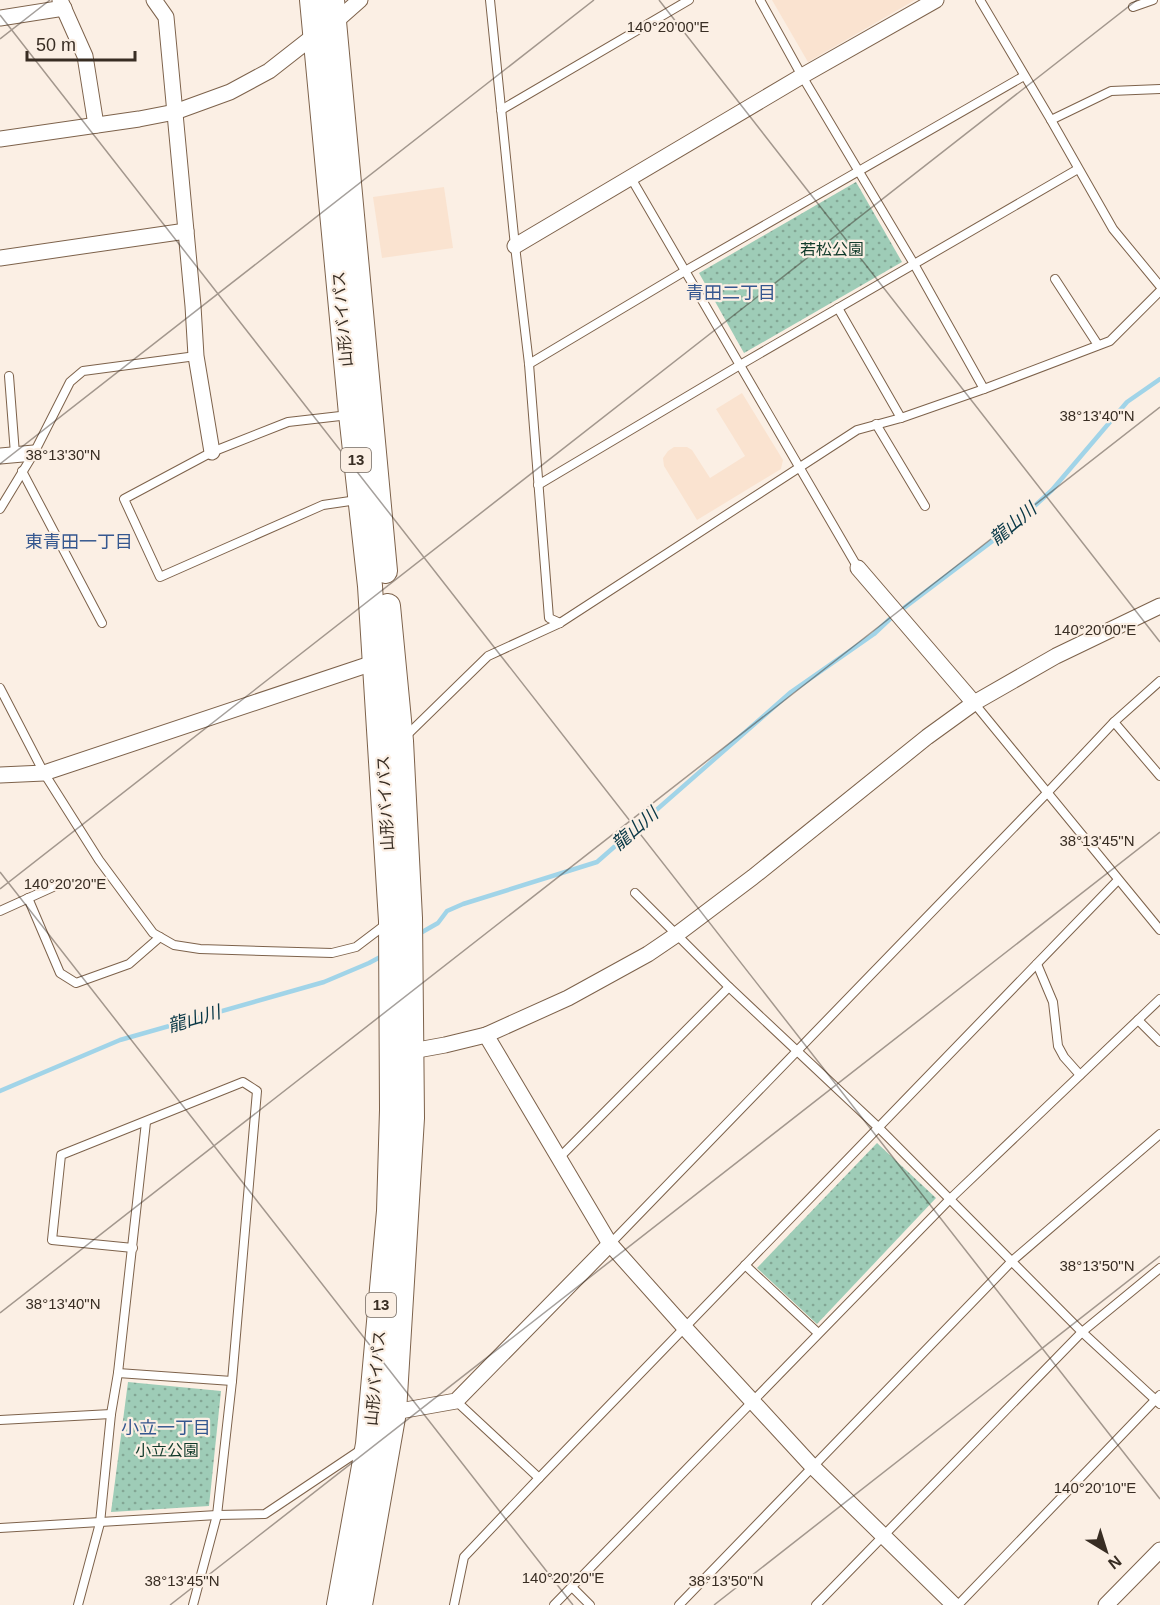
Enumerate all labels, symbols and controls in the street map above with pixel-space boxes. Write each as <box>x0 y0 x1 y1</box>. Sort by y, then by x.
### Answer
text: 140°20'00"E <box>627 18 709 35</box>
scale bar <box>27 24 135 62</box>
text: 50 m <box>36 35 76 55</box>
park label: 若松公園 <box>800 241 864 258</box>
street label: 山形バイパス <box>330 271 355 367</box>
district label: 青田二丁目 <box>686 283 776 303</box>
text: 38°13'40"N <box>1059 407 1135 424</box>
text: 38°13'30"N <box>25 446 101 463</box>
road number: 13 <box>341 448 371 472</box>
water label: 龍山川 <box>986 498 1042 549</box>
district label: 東青田一丁目 <box>25 532 133 552</box>
text: 140°20'00"E <box>1054 621 1136 638</box>
street label: 山形バイパス <box>375 755 396 851</box>
water label: 龍山川 <box>608 802 663 854</box>
text: 38°13'45"N <box>1059 832 1135 849</box>
text: 140°20'20"E <box>24 875 106 892</box>
water label: 龍山川 <box>165 1001 225 1036</box>
text: 38°13'50"N <box>1059 1257 1135 1274</box>
road number: 13 <box>366 1293 396 1317</box>
text: 38°13'40"N <box>25 1295 101 1312</box>
street label: 山形バイパス <box>363 1330 388 1426</box>
district label: 小立一丁目 <box>121 1418 211 1438</box>
park label: 小立公園 <box>135 1442 199 1459</box>
text: 140°20'10"E <box>1054 1479 1136 1496</box>
north arrow <box>1076 1521 1136 1581</box>
text: N <box>1105 1552 1125 1573</box>
text: 140°20'20"E <box>522 1569 604 1586</box>
text: 38°13'45"N <box>144 1572 220 1589</box>
text: 38°13'50"N <box>688 1572 764 1589</box>

